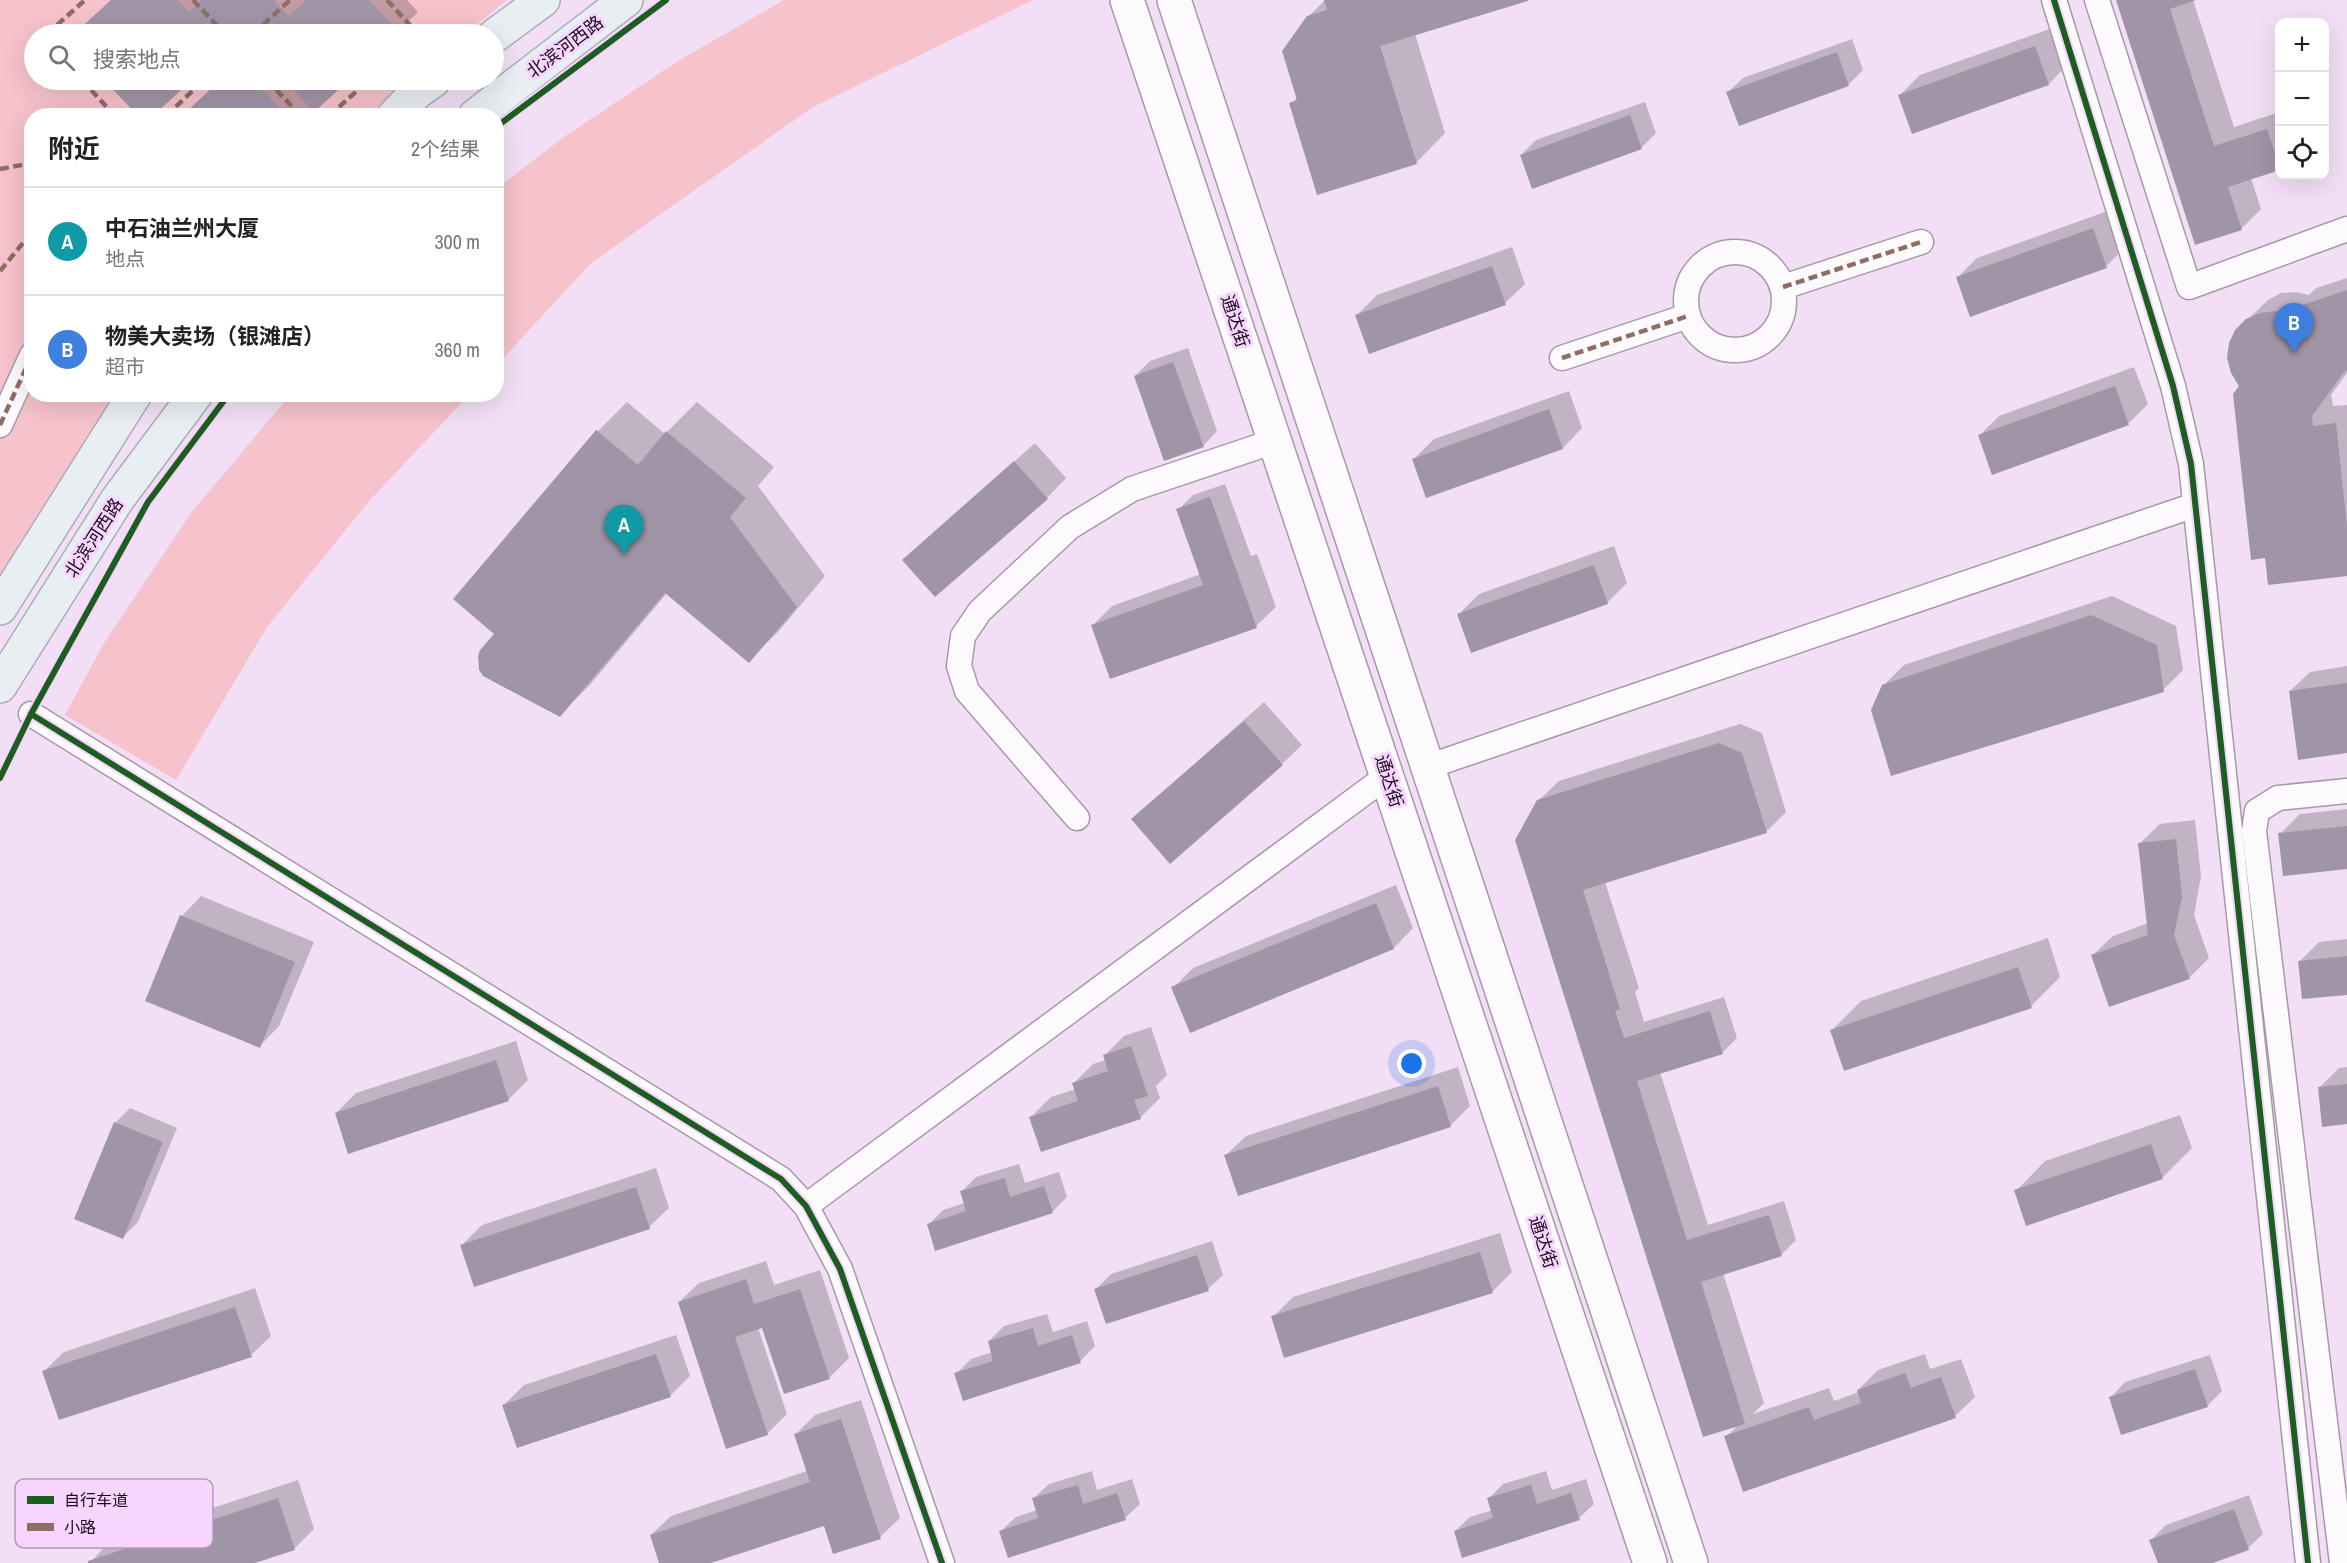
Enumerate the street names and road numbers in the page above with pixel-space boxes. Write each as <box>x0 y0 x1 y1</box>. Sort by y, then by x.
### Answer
street label: 北滨河西路 <box>521 10 608 84</box>
street label: 通达街 <box>1215 291 1256 350</box>
street label: 北滨河西路 <box>59 493 129 582</box>
street label: 通达街 <box>1369 751 1410 810</box>
street label: 通达街 <box>1523 1212 1564 1271</box>

